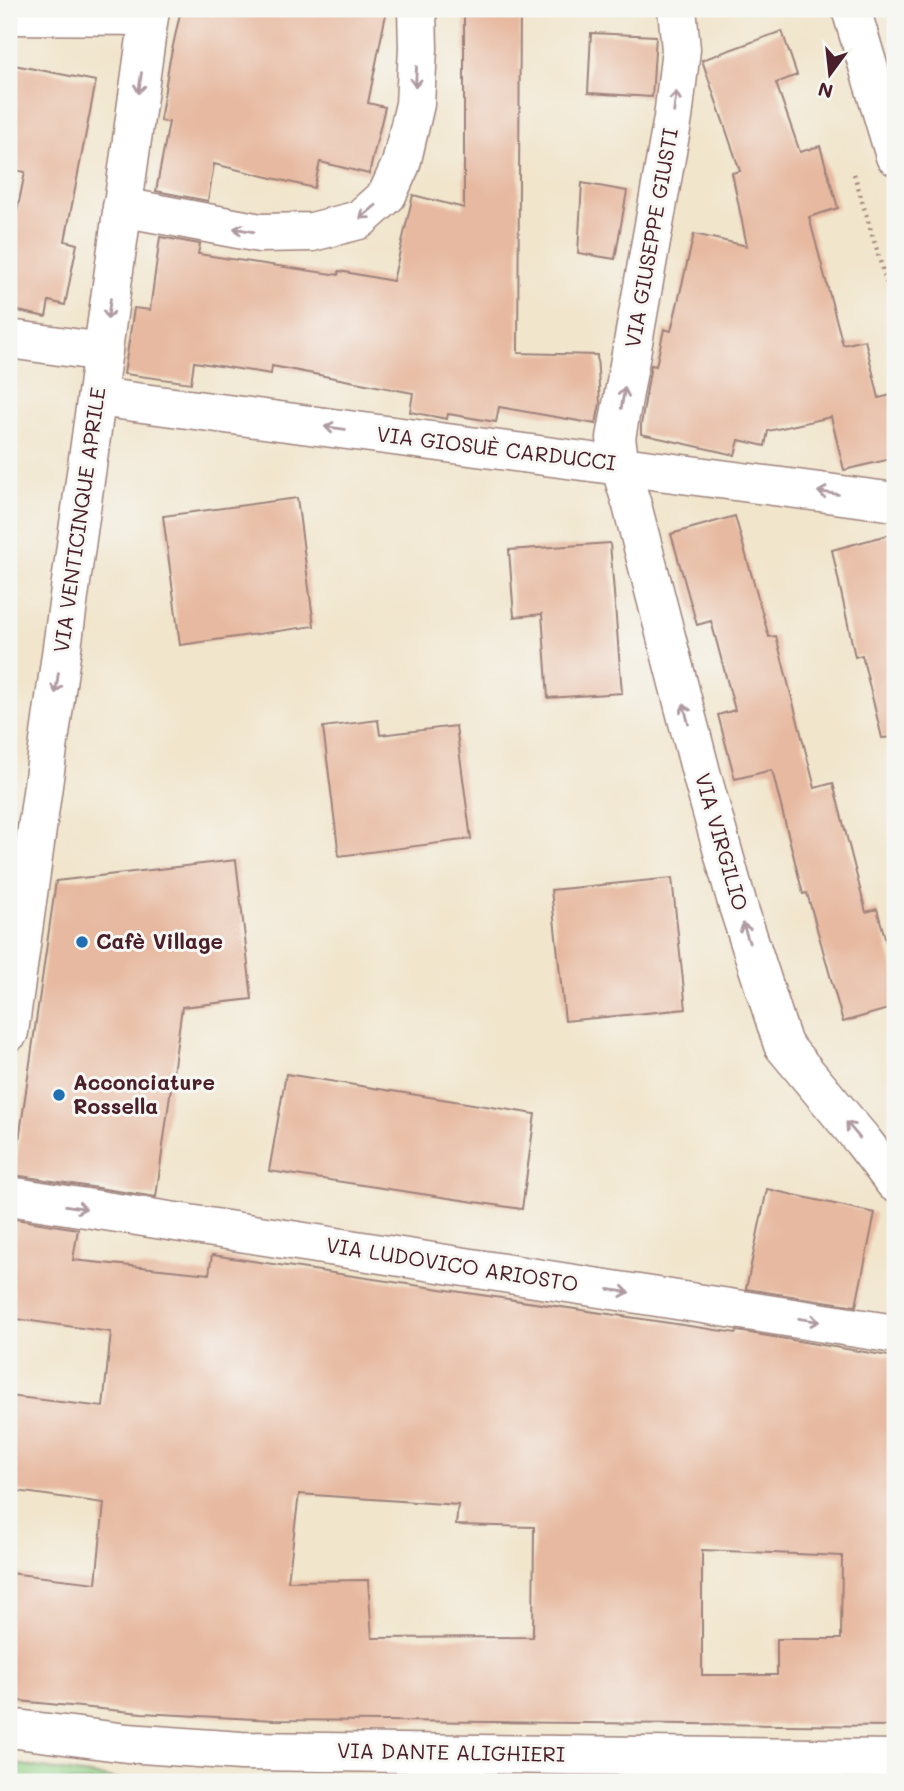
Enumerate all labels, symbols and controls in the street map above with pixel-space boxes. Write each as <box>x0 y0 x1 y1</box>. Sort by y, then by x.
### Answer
north arrow <box>796 38 866 108</box>
one-way arrow <box>410 65 423 88</box>
one-way arrow <box>133 72 146 94</box>
text: N <box>815 77 836 105</box>
one-way arrow <box>669 91 682 114</box>
street label: VIA GIUSEPPE GIUSTI <box>618 126 683 350</box>
one-way arrow <box>359 204 377 220</box>
one-way arrow <box>233 222 256 236</box>
one-way arrow <box>103 297 116 320</box>
street label: VIA VENTICINQUE APRILE <box>47 385 111 654</box>
one-way arrow <box>617 387 631 410</box>
street label: VIA GIOSUÈ CARDUCCI <box>375 419 617 476</box>
one-way arrow <box>324 422 347 435</box>
one-way arrow <box>817 487 839 500</box>
one-way arrow <box>50 671 63 693</box>
one-way arrow <box>679 703 692 726</box>
street label: VIA VIRGILIO <box>690 770 755 913</box>
one-way arrow <box>739 923 752 945</box>
place label: Cafè Village <box>96 927 223 954</box>
marker: Cafè Village <box>74 934 90 950</box>
place label: Acconciature Rossella <box>73 1068 215 1119</box>
marker: Acconciature Rossella <box>51 1087 67 1103</box>
one-way arrow <box>845 1121 861 1139</box>
one-way arrow <box>64 1201 87 1214</box>
street label: VIA LUDOVICO ARIOSTO <box>324 1230 580 1297</box>
one-way arrow <box>607 1285 630 1298</box>
one-way arrow <box>797 1314 820 1327</box>
street label: VIA DANTE ALIGHIERI <box>337 1736 565 1767</box>

